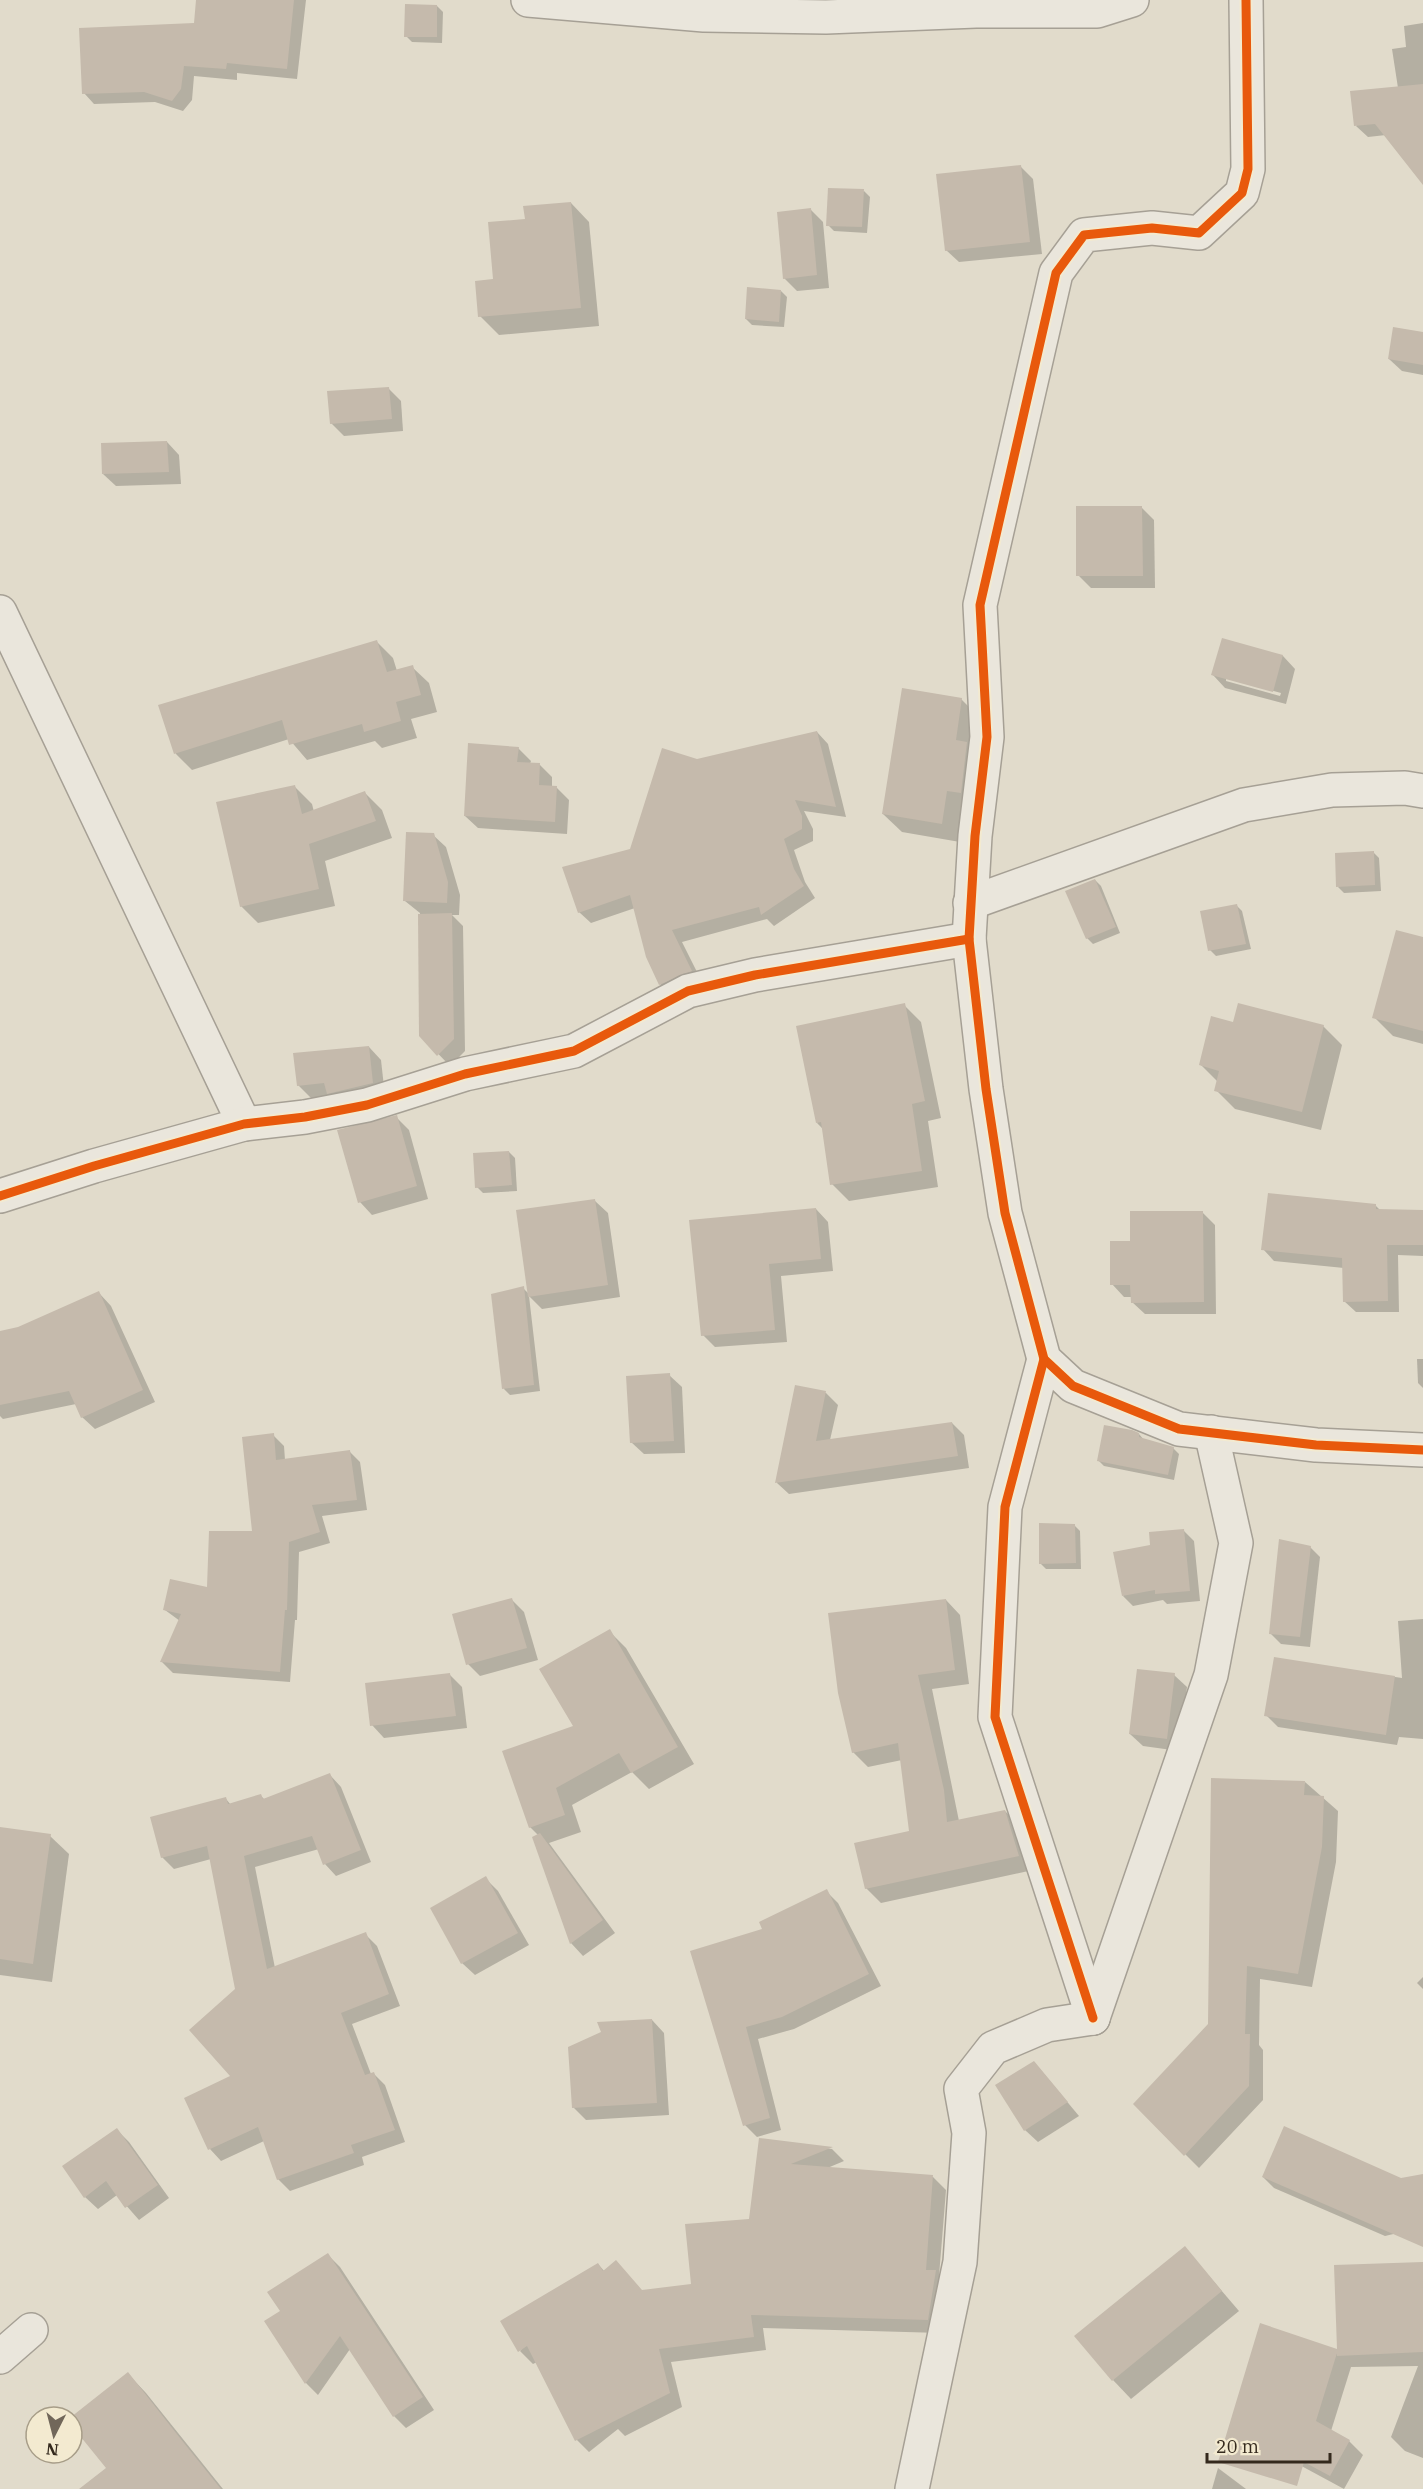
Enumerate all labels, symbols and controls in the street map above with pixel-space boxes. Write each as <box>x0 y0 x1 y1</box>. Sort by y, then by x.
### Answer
north arrow <box>24 2405 84 2465</box>
scale bar <box>1207 2426 1330 2464</box>
text: 20 m <box>1216 2435 1259 2458</box>
text: N <box>45 2439 60 2461</box>

